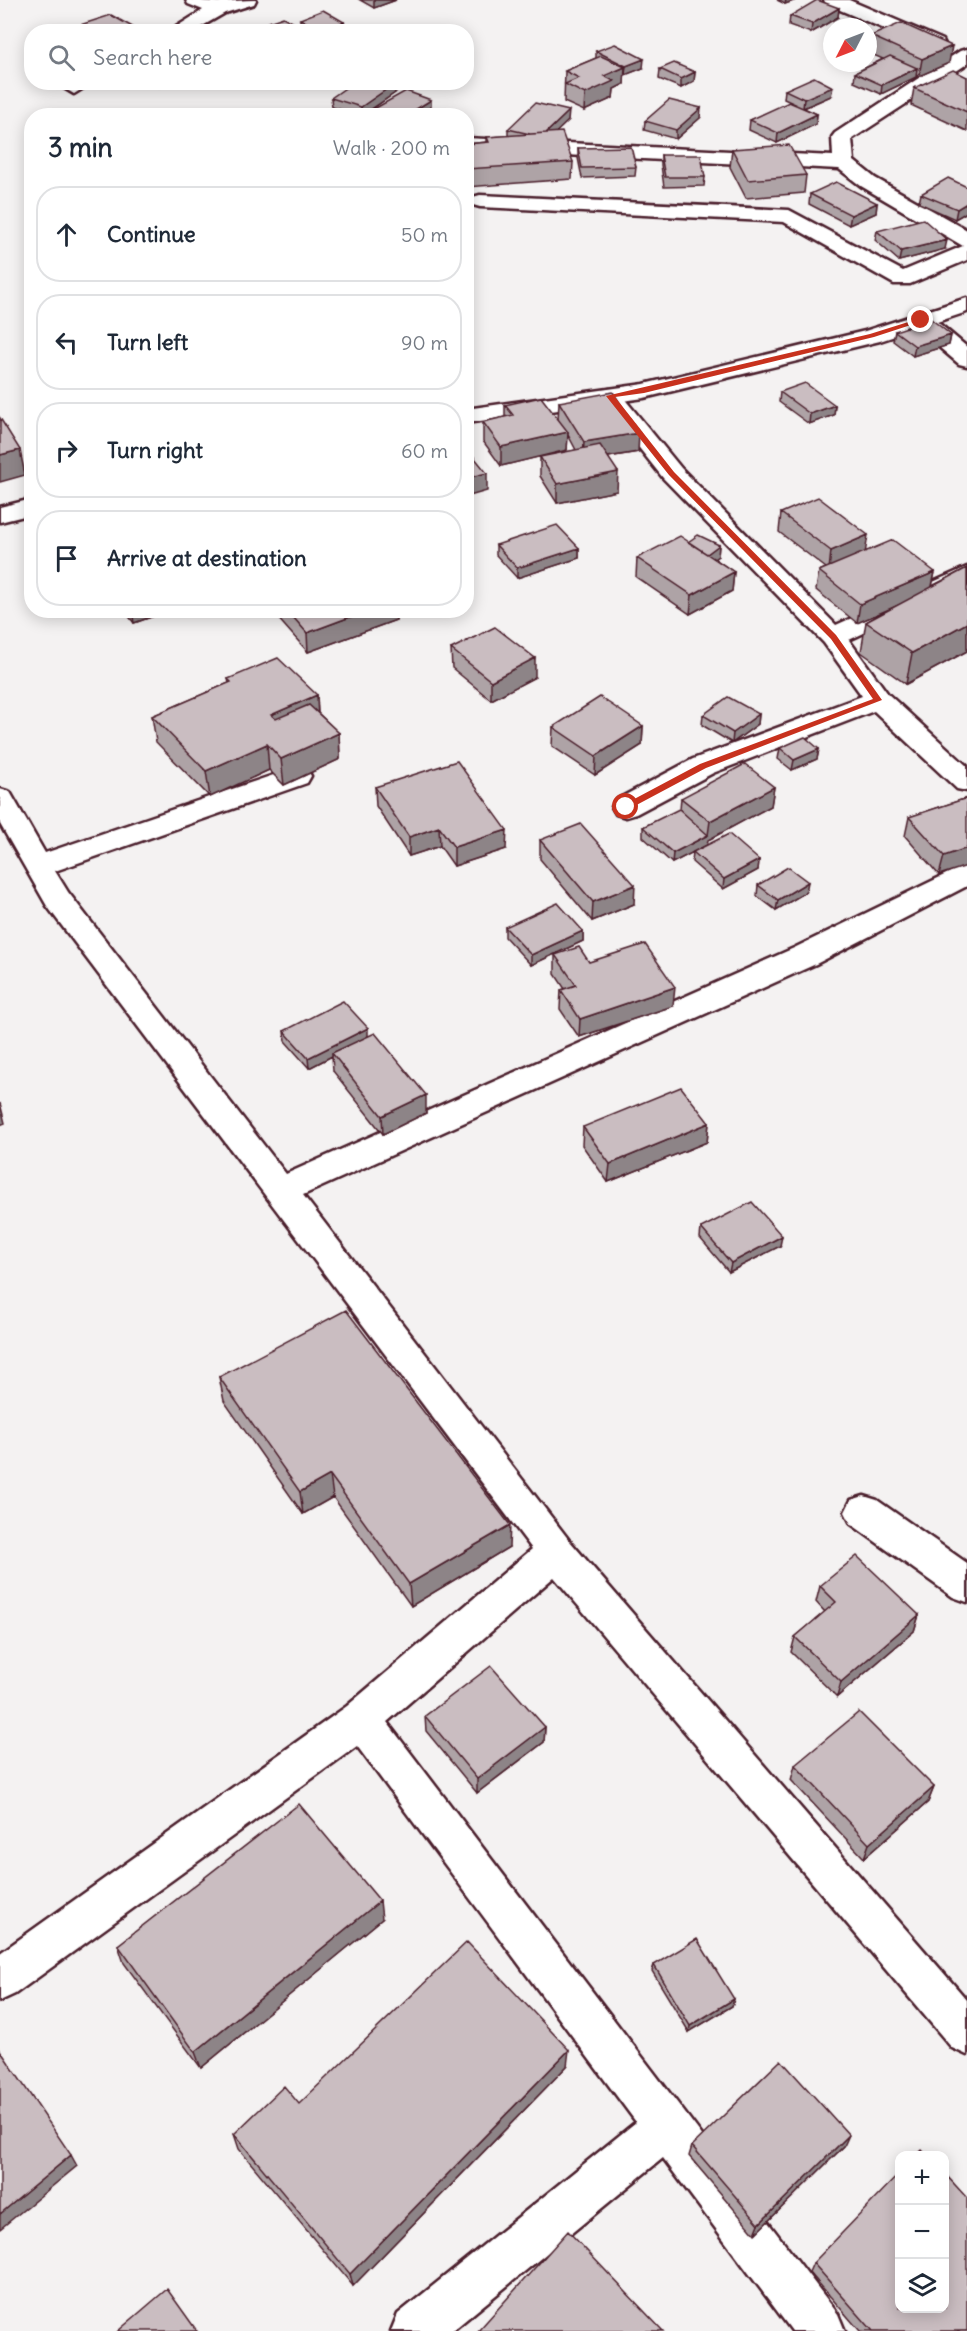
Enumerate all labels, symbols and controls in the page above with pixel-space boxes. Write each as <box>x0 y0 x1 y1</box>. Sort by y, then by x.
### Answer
north arrow <box>823 18 877 72</box>
search box <box>24 24 474 90</box>
icon: search <box>45 41 78 74</box>
text: Search here <box>93 43 212 71</box>
text: 3 min <box>48 131 113 164</box>
text: Walk · 200 m <box>333 135 450 160</box>
icon: ahead <box>50 218 83 251</box>
text: Continue <box>107 220 196 248</box>
text: 50 m <box>401 222 448 247</box>
route end <box>907 306 933 332</box>
icon: left <box>50 326 83 359</box>
text: Turn left <box>107 328 188 356</box>
text: 90 m <box>401 330 448 355</box>
icon: right <box>50 434 83 467</box>
text: Turn right <box>107 436 203 464</box>
text: 60 m <box>401 438 448 463</box>
icon: arrive <box>50 542 83 575</box>
text: Arrive at destination <box>107 544 307 572</box>
route start <box>612 793 638 819</box>
map controls <box>895 2151 949 2313</box>
button: + <box>895 2151 949 2205</box>
button: − <box>895 2205 949 2259</box>
button: layers <box>895 2259 949 2313</box>

